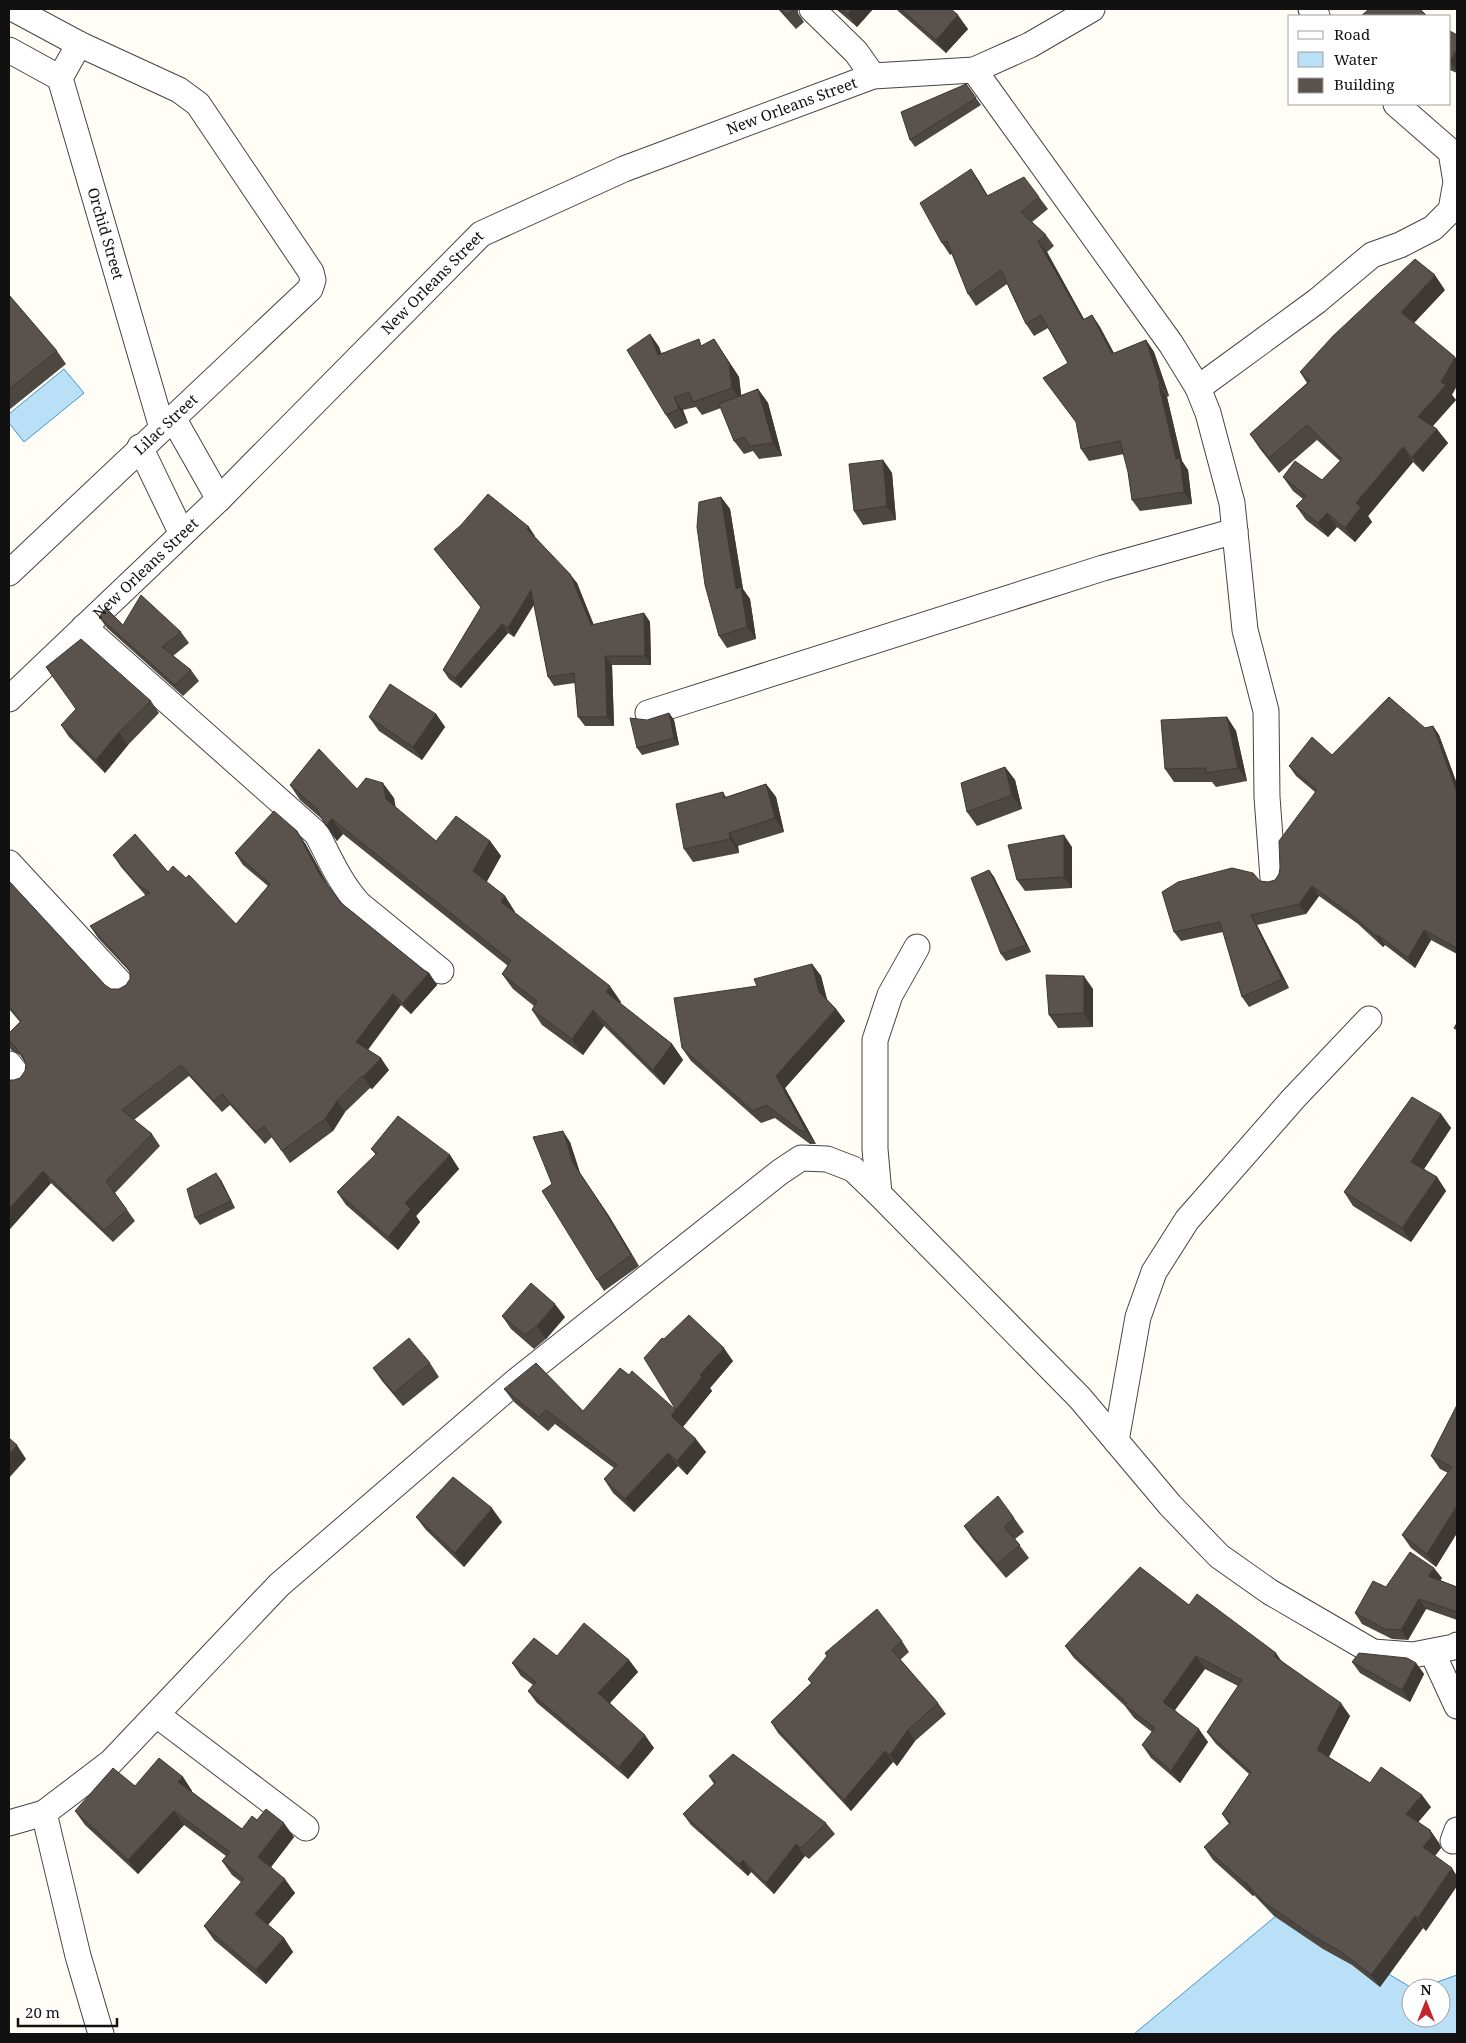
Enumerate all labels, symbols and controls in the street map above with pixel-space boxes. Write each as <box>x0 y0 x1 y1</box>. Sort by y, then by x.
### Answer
legend <box>1288 15 1451 105</box>
text: Road <box>1334 24 1370 44</box>
text: Water <box>1334 49 1377 69</box>
street label: New Orleans Street <box>723 72 860 139</box>
text: Building <box>1334 74 1395 94</box>
street label: Orchid Street <box>83 185 129 282</box>
street label: New Orleans Street <box>376 226 488 338</box>
street label: Lilac Street <box>129 389 202 459</box>
street label: New Orleans Street <box>88 513 202 623</box>
north arrow <box>1401 1978 1451 2028</box>
text: N <box>1420 1980 1432 1999</box>
scale bar <box>18 1996 116 2028</box>
text: 20 m <box>25 2002 60 2022</box>

